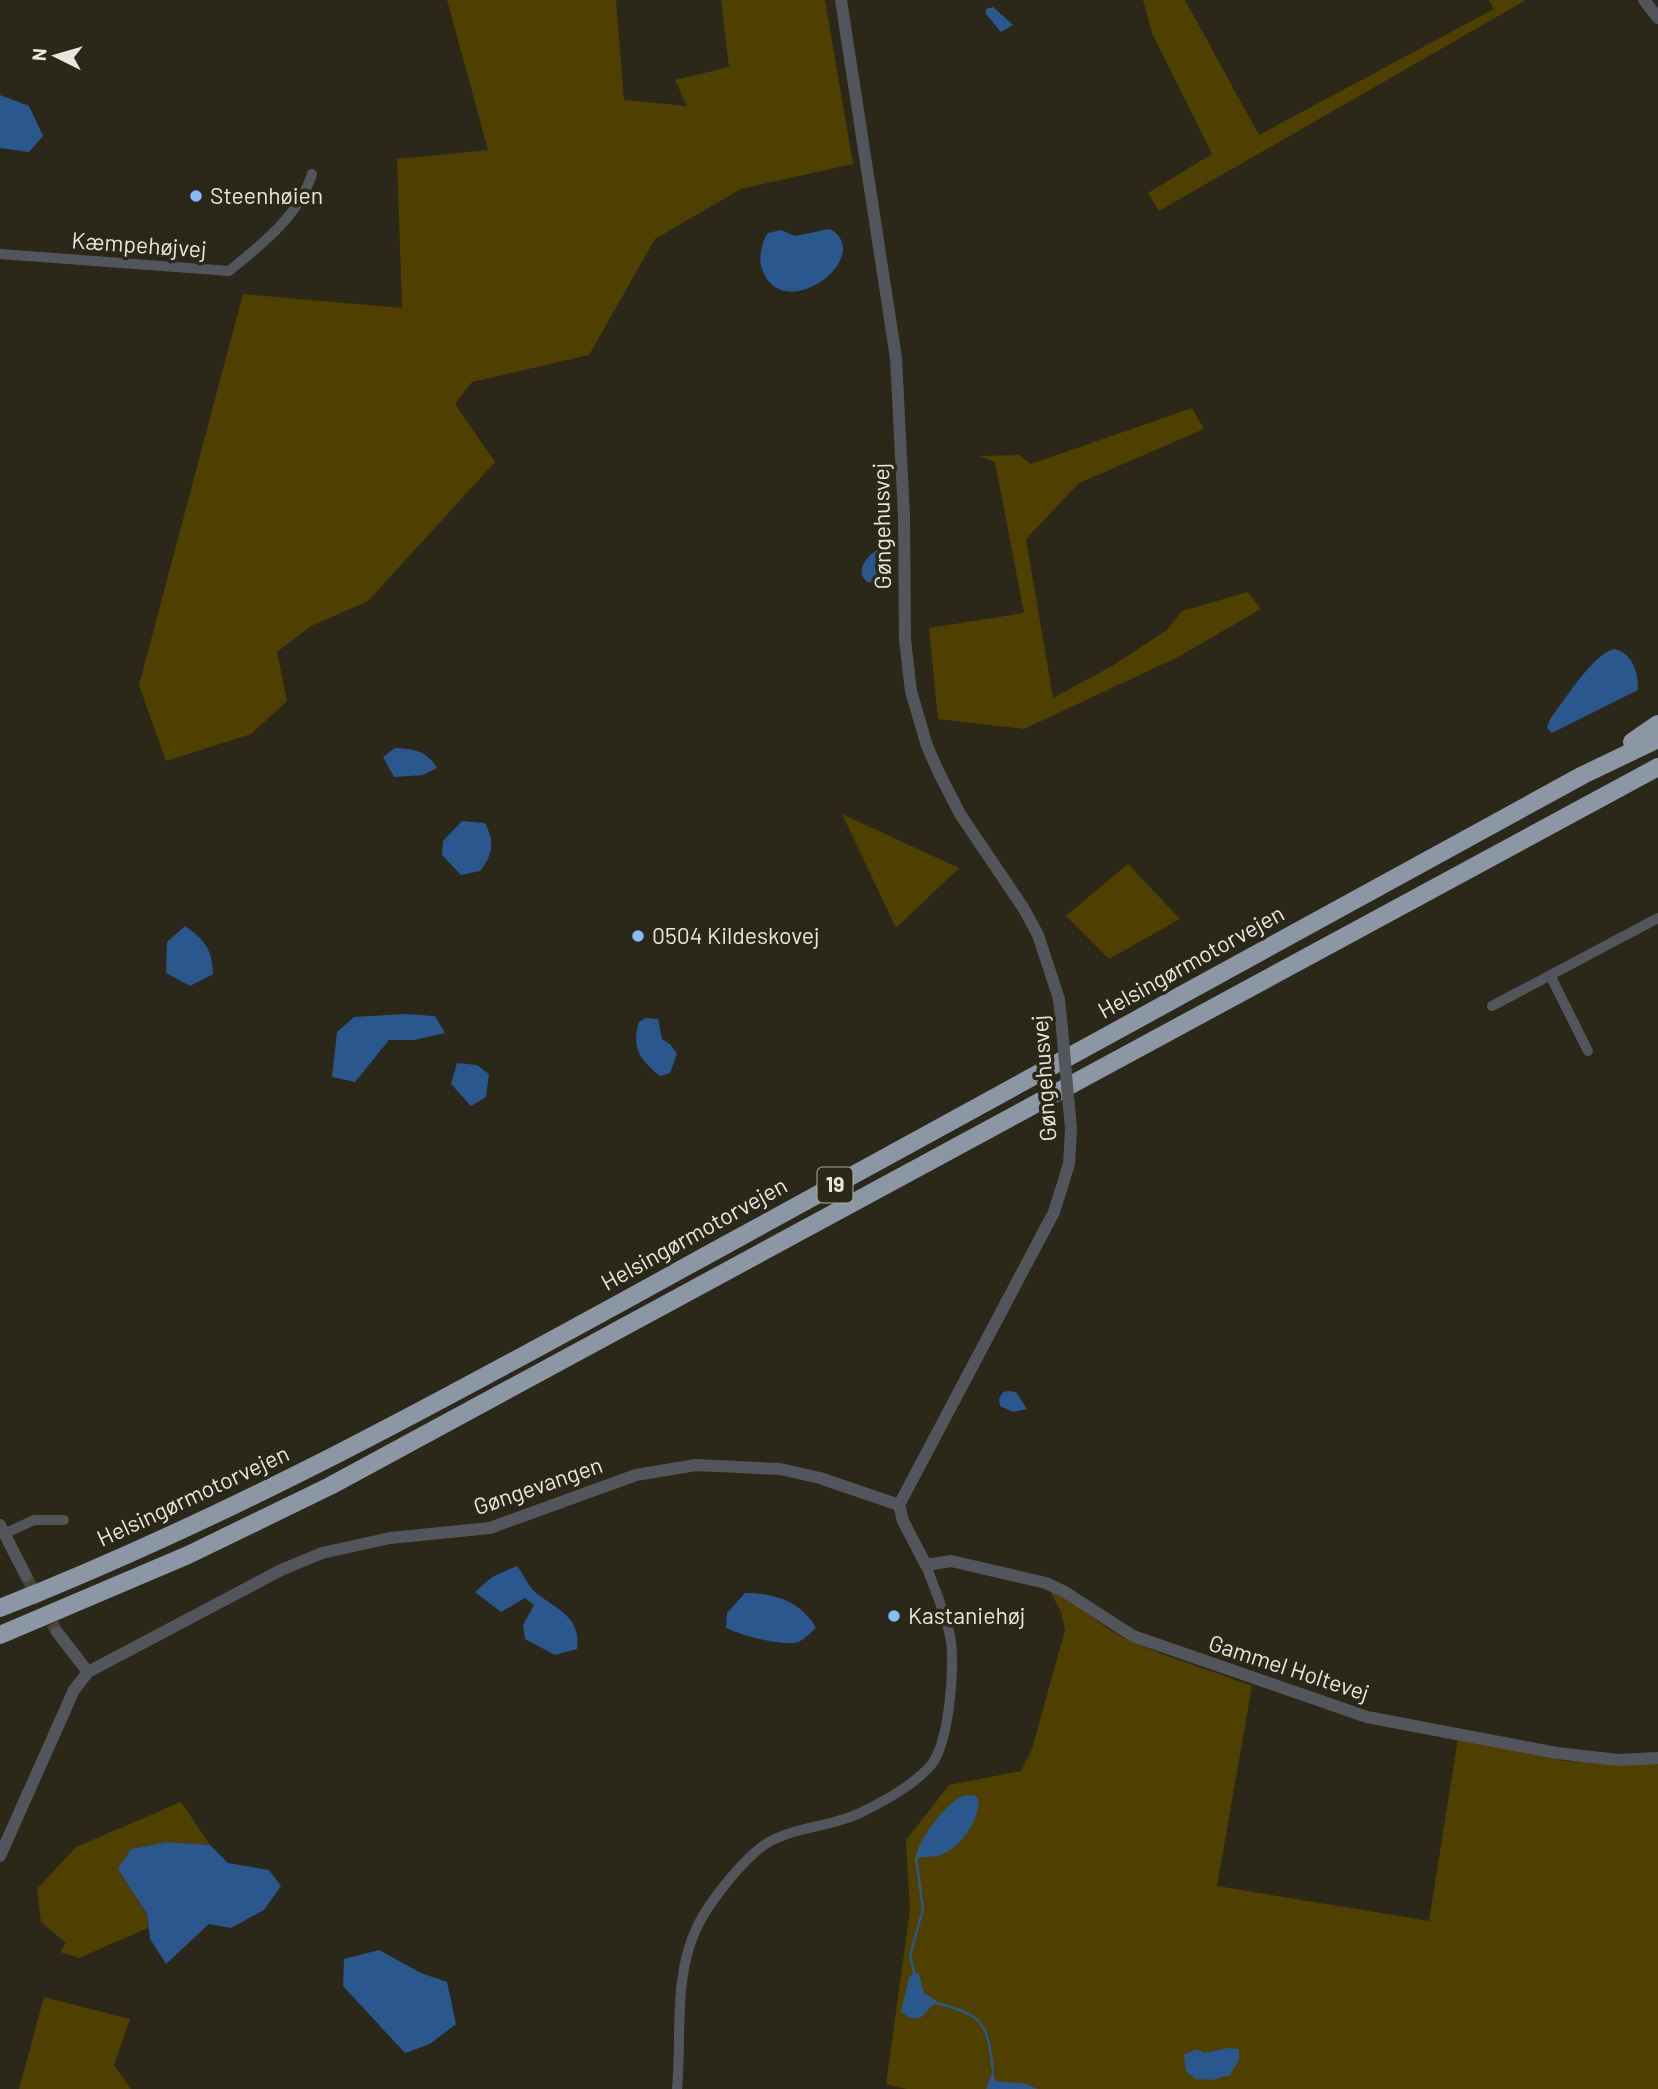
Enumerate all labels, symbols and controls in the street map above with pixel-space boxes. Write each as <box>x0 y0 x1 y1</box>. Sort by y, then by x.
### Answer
north arrow <box>21 21 91 91</box>
text: N <box>27 47 51 62</box>
place label: Steenhøien <box>210 181 323 209</box>
marker: Steenhøien <box>188 188 204 204</box>
street label: Kæmpehøjvej <box>71 225 208 263</box>
street label: Gøngehusvej <box>866 462 896 590</box>
street label: Helsingørmotorvejen <box>1092 898 1289 1024</box>
place label: 0504 Kildeskovej <box>652 921 820 949</box>
marker: 0504 Kildeskovej <box>630 928 646 944</box>
street label: Gøngehusvej <box>1025 1014 1061 1142</box>
road number: 19 <box>818 1168 852 1202</box>
street label: Helsingørmotorvejen <box>595 1170 792 1296</box>
street label: Helsingørmotorvejen <box>92 1438 293 1552</box>
street label: Gøngevangen <box>469 1450 606 1520</box>
place label: Kastaniehøj <box>908 1601 1026 1629</box>
marker: Kastaniehøj <box>886 1608 902 1624</box>
street label: Gammel Holtevej <box>1206 1628 1373 1706</box>

